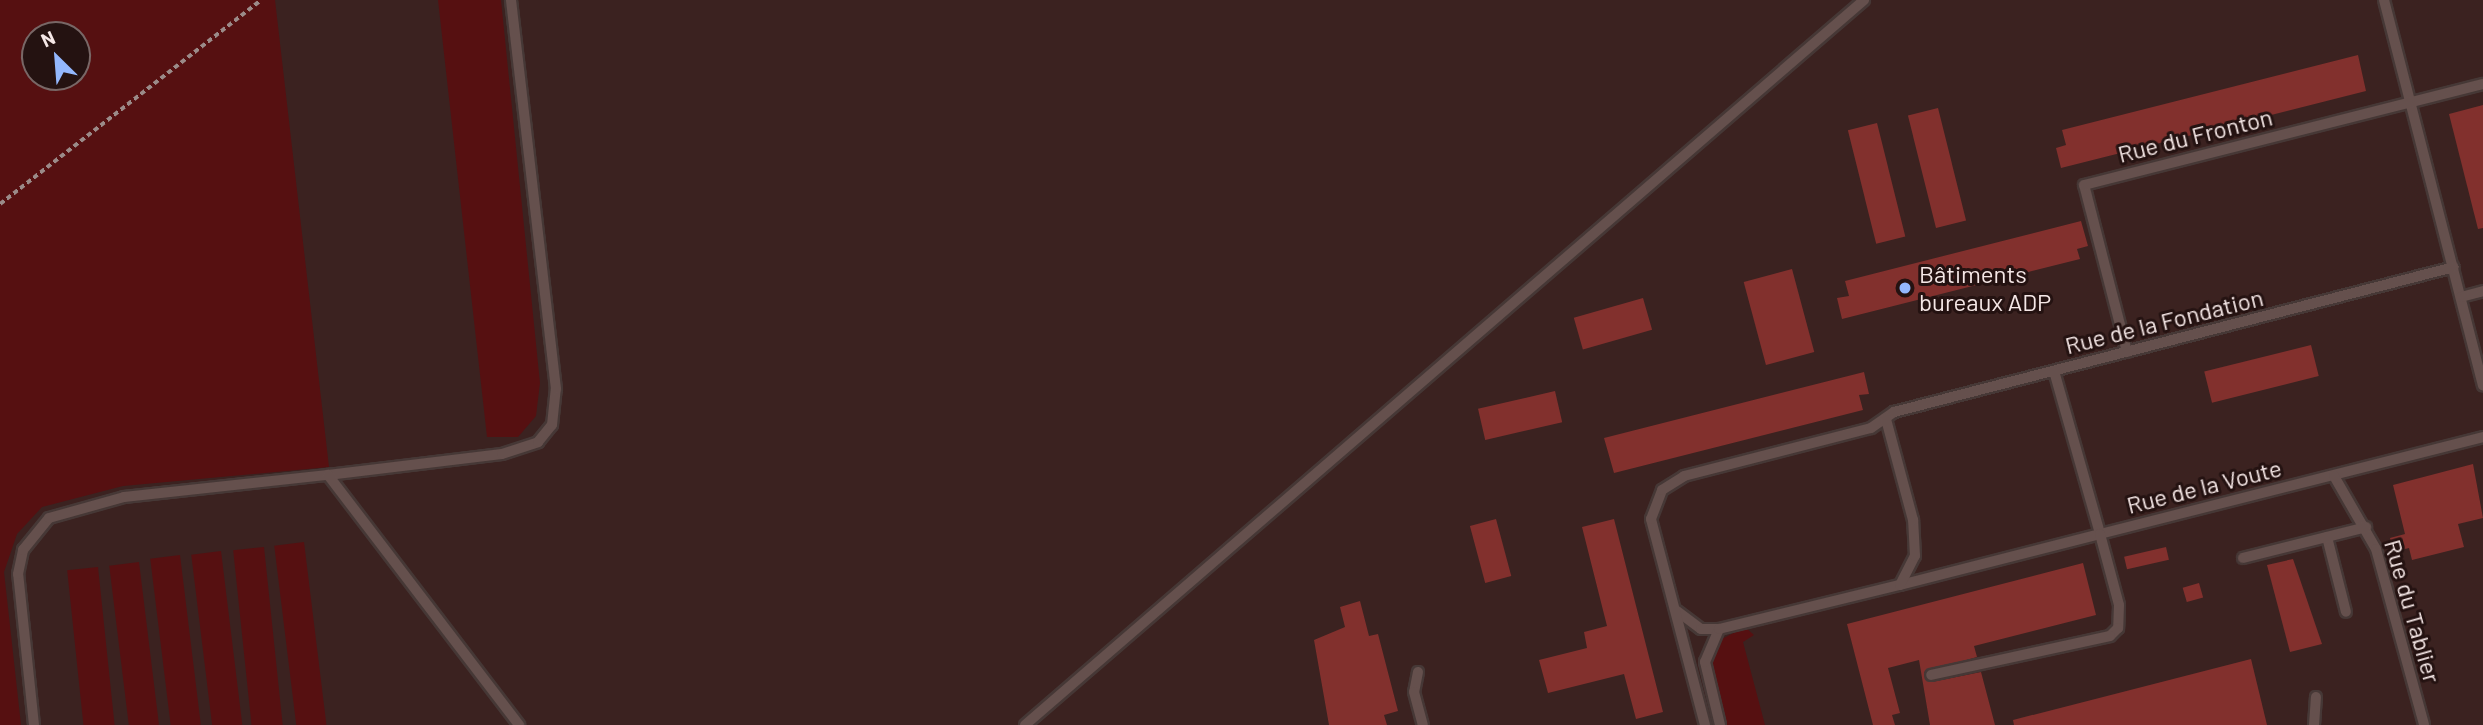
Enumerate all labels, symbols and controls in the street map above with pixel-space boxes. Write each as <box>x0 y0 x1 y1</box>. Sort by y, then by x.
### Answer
north arrow <box>21 21 91 91</box>
text: N <box>37 25 58 51</box>
street label: Rue du Fronton <box>2115 102 2275 168</box>
place label: Bâtiments bureaux ADP <box>1919 260 2051 316</box>
marker: Bâtiments bureaux ADP <box>1897 280 1913 296</box>
street label: Rue de la Fondation <box>2062 282 2266 360</box>
street label: Rue de la Voute <box>2124 453 2284 519</box>
street label: Rue du Tablier <box>2379 536 2447 686</box>

